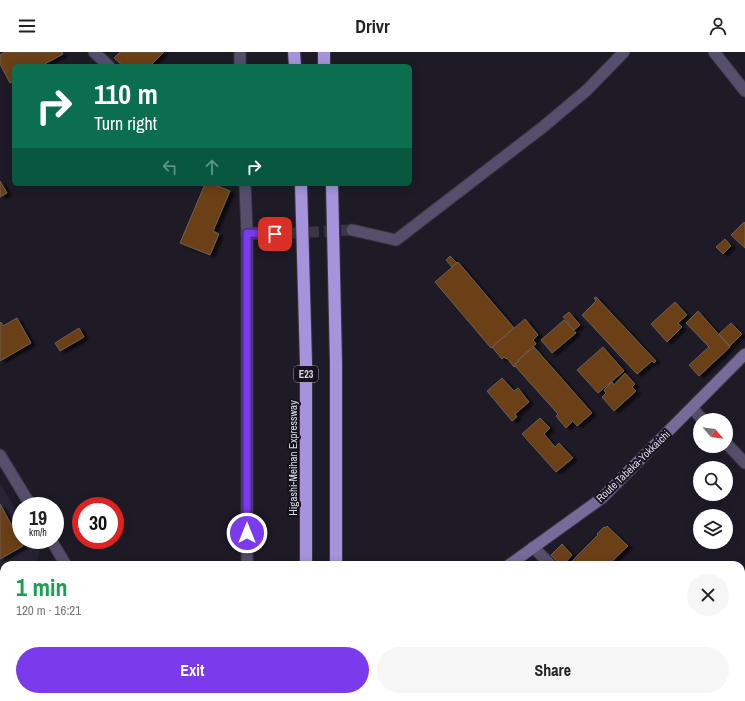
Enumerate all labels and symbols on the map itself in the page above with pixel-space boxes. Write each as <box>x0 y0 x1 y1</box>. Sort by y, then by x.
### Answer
pin <box>258 217 292 251</box>
road number: E23 <box>294 366 318 382</box>
street label: Higashi-Meihan Expressway <box>286 400 300 516</box>
north arrow <box>693 413 733 453</box>
street label: Route Tabeka-Yokkaichi <box>593 427 673 505</box>
speed limit sign: 30 <box>72 497 124 549</box>
position arrow <box>226 512 268 554</box>

